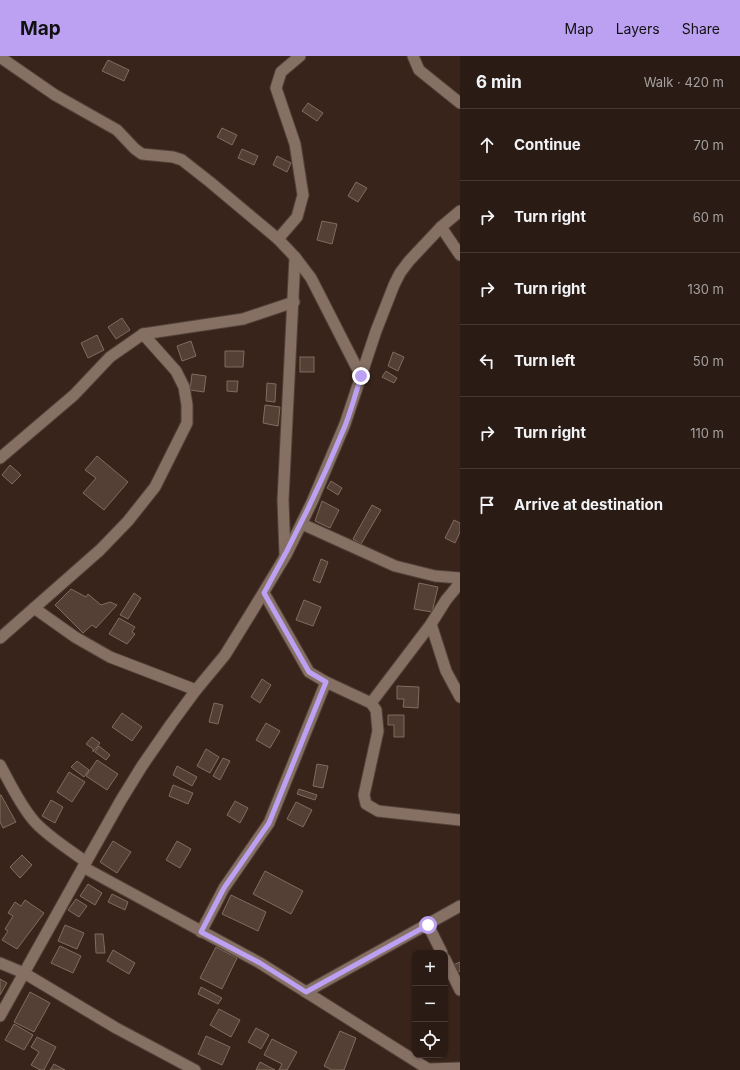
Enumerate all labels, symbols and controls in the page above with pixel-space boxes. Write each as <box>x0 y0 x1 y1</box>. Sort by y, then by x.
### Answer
text: Map <box>20 17 61 40</box>
text: Map <box>565 20 594 37</box>
text: Layers <box>616 20 660 37</box>
text: Share <box>682 20 720 37</box>
text: 6 min <box>476 72 522 92</box>
text: Walk · 420 m <box>644 74 724 90</box>
icon: ahead <box>476 134 498 156</box>
text: Continue <box>514 135 581 154</box>
text: 70 m <box>694 137 724 153</box>
icon: right <box>476 206 498 228</box>
text: Turn right <box>514 207 586 226</box>
text: 60 m <box>693 209 724 225</box>
icon: right <box>476 278 498 300</box>
text: Turn right <box>514 279 586 298</box>
text: 130 m <box>687 281 724 297</box>
icon: left <box>476 350 498 372</box>
text: Turn left <box>514 351 575 370</box>
text: 50 m <box>693 353 724 369</box>
route end <box>352 367 370 385</box>
icon: right <box>476 422 498 444</box>
text: Turn right <box>514 423 586 442</box>
text: 110 m <box>690 425 724 441</box>
icon: arrive <box>476 494 498 516</box>
text: Arrive at destination <box>514 495 663 514</box>
route start <box>419 916 437 934</box>
map controls <box>412 950 448 1058</box>
button: + <box>412 950 448 986</box>
button: − <box>412 986 448 1022</box>
button: locate <box>412 1022 448 1058</box>

